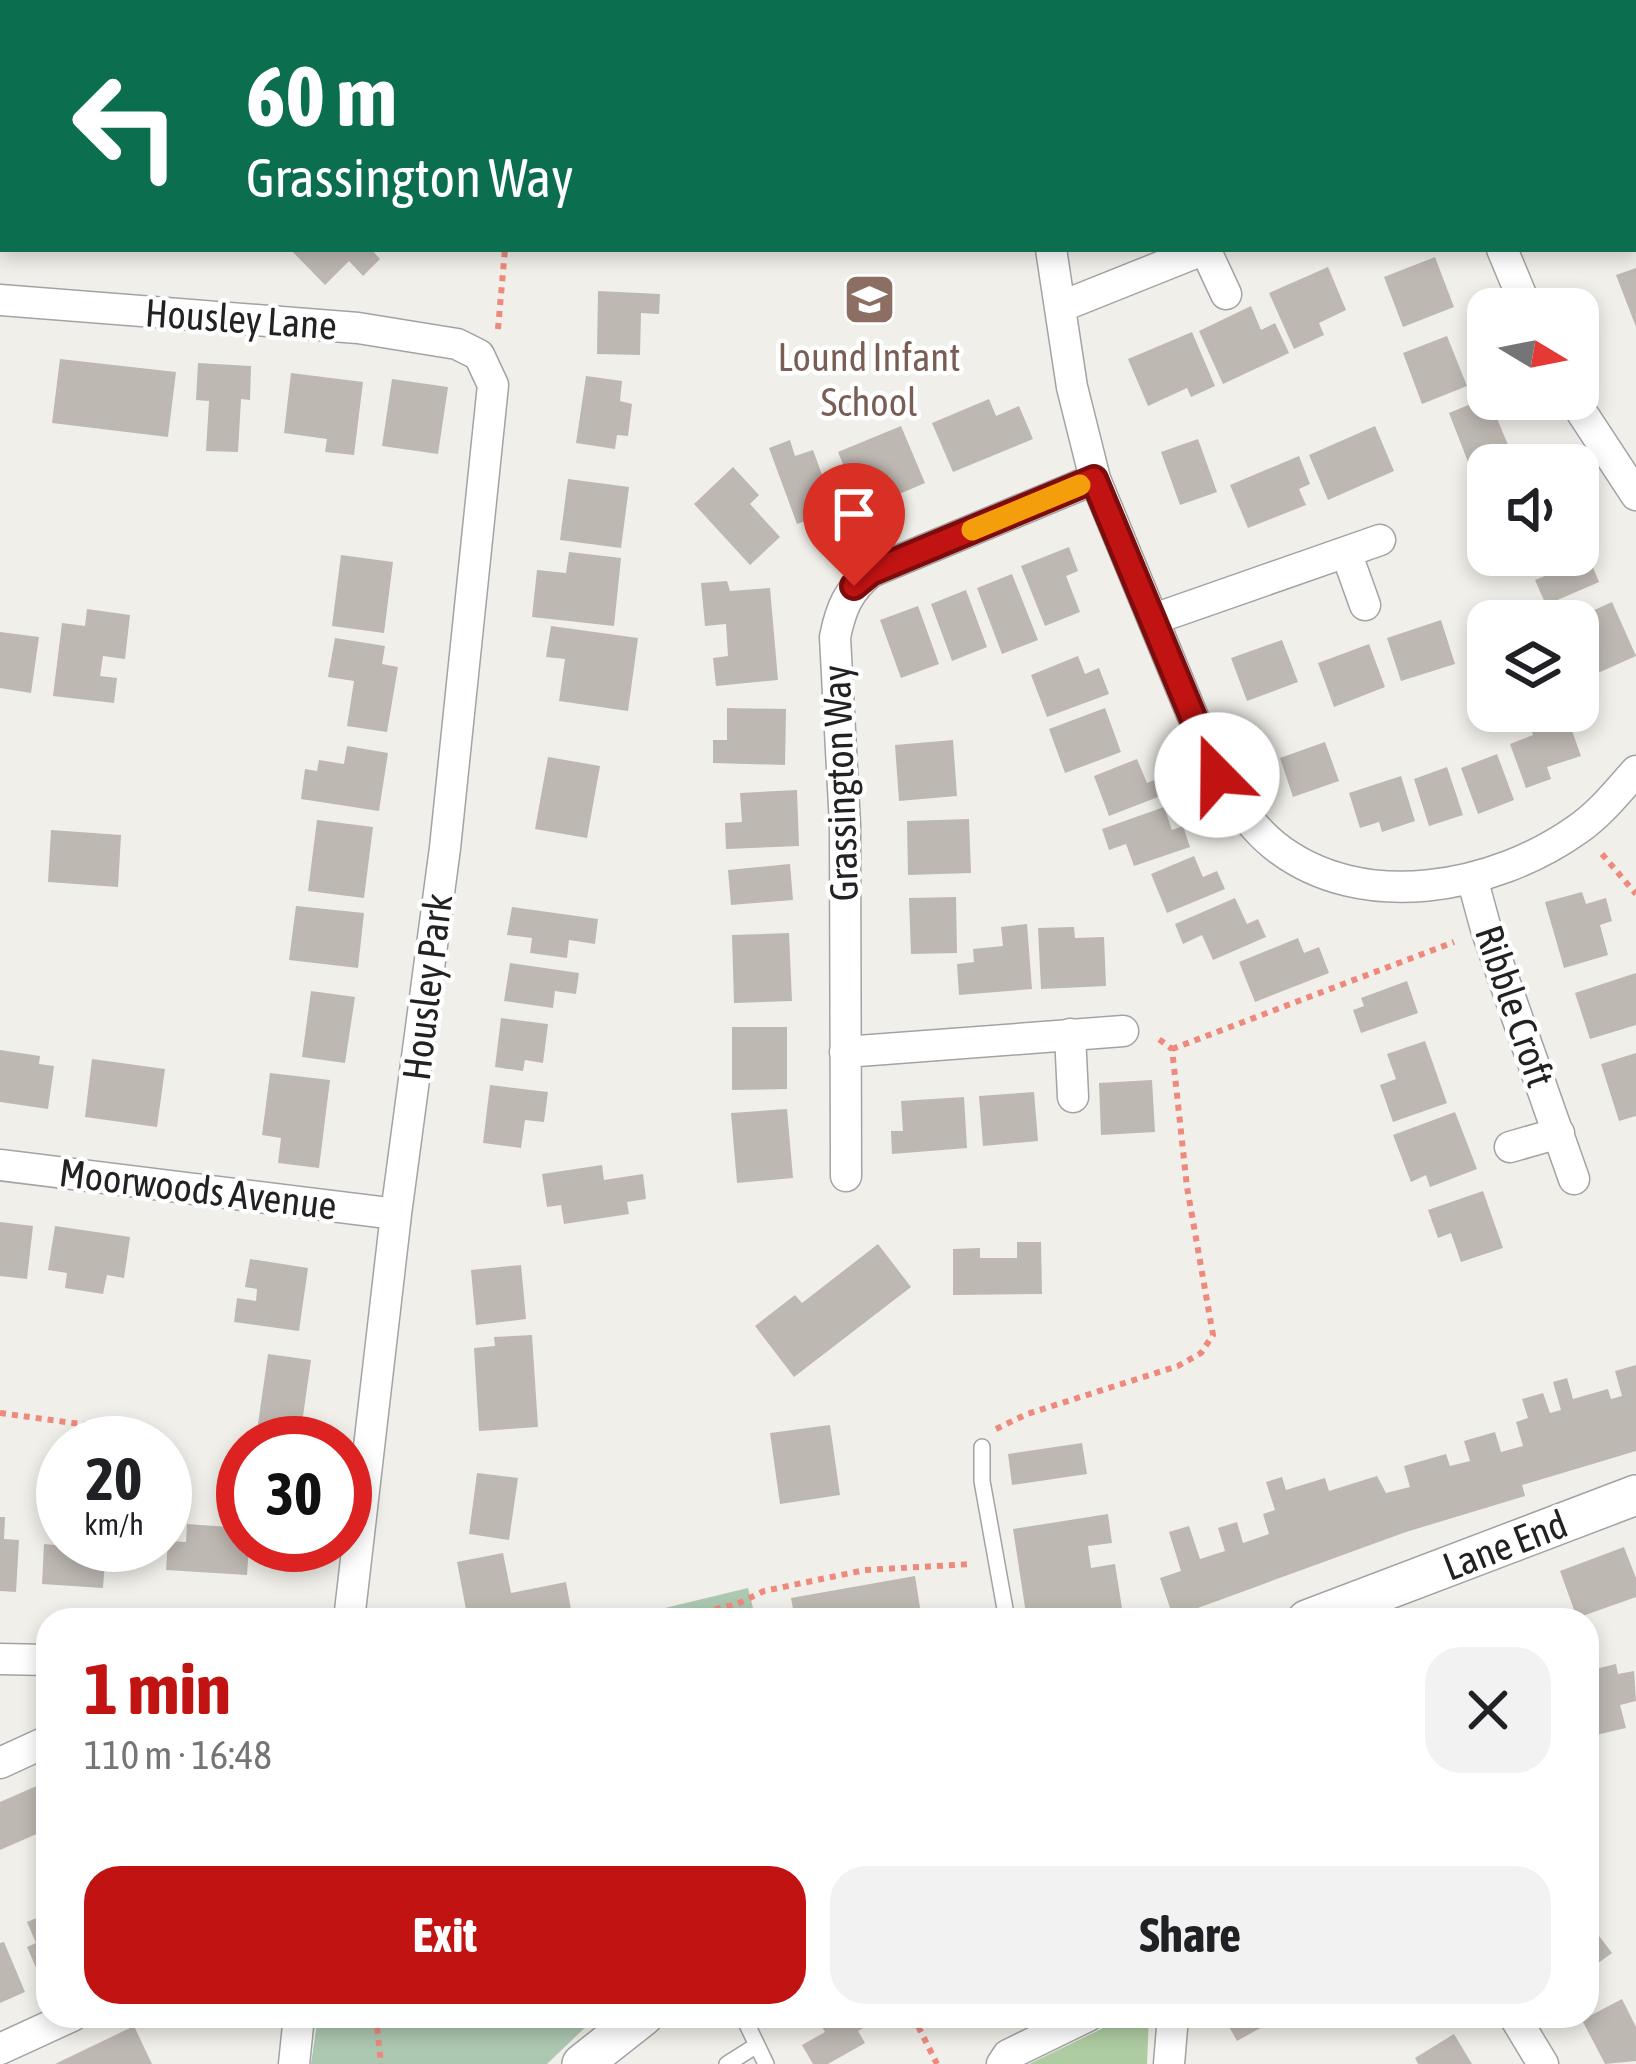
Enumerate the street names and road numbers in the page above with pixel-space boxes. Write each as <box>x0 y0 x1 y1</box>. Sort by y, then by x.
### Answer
street label: Housley Lane <box>144 290 338 348</box>
street label: Grassington Way <box>814 664 866 902</box>
street label: Housley Park <box>394 891 460 1083</box>
street label: Ribble Croft <box>1467 919 1563 1093</box>
street label: Moorwoods Avenue <box>57 1150 339 1228</box>
street label: Lane End <box>1437 1501 1573 1589</box>

